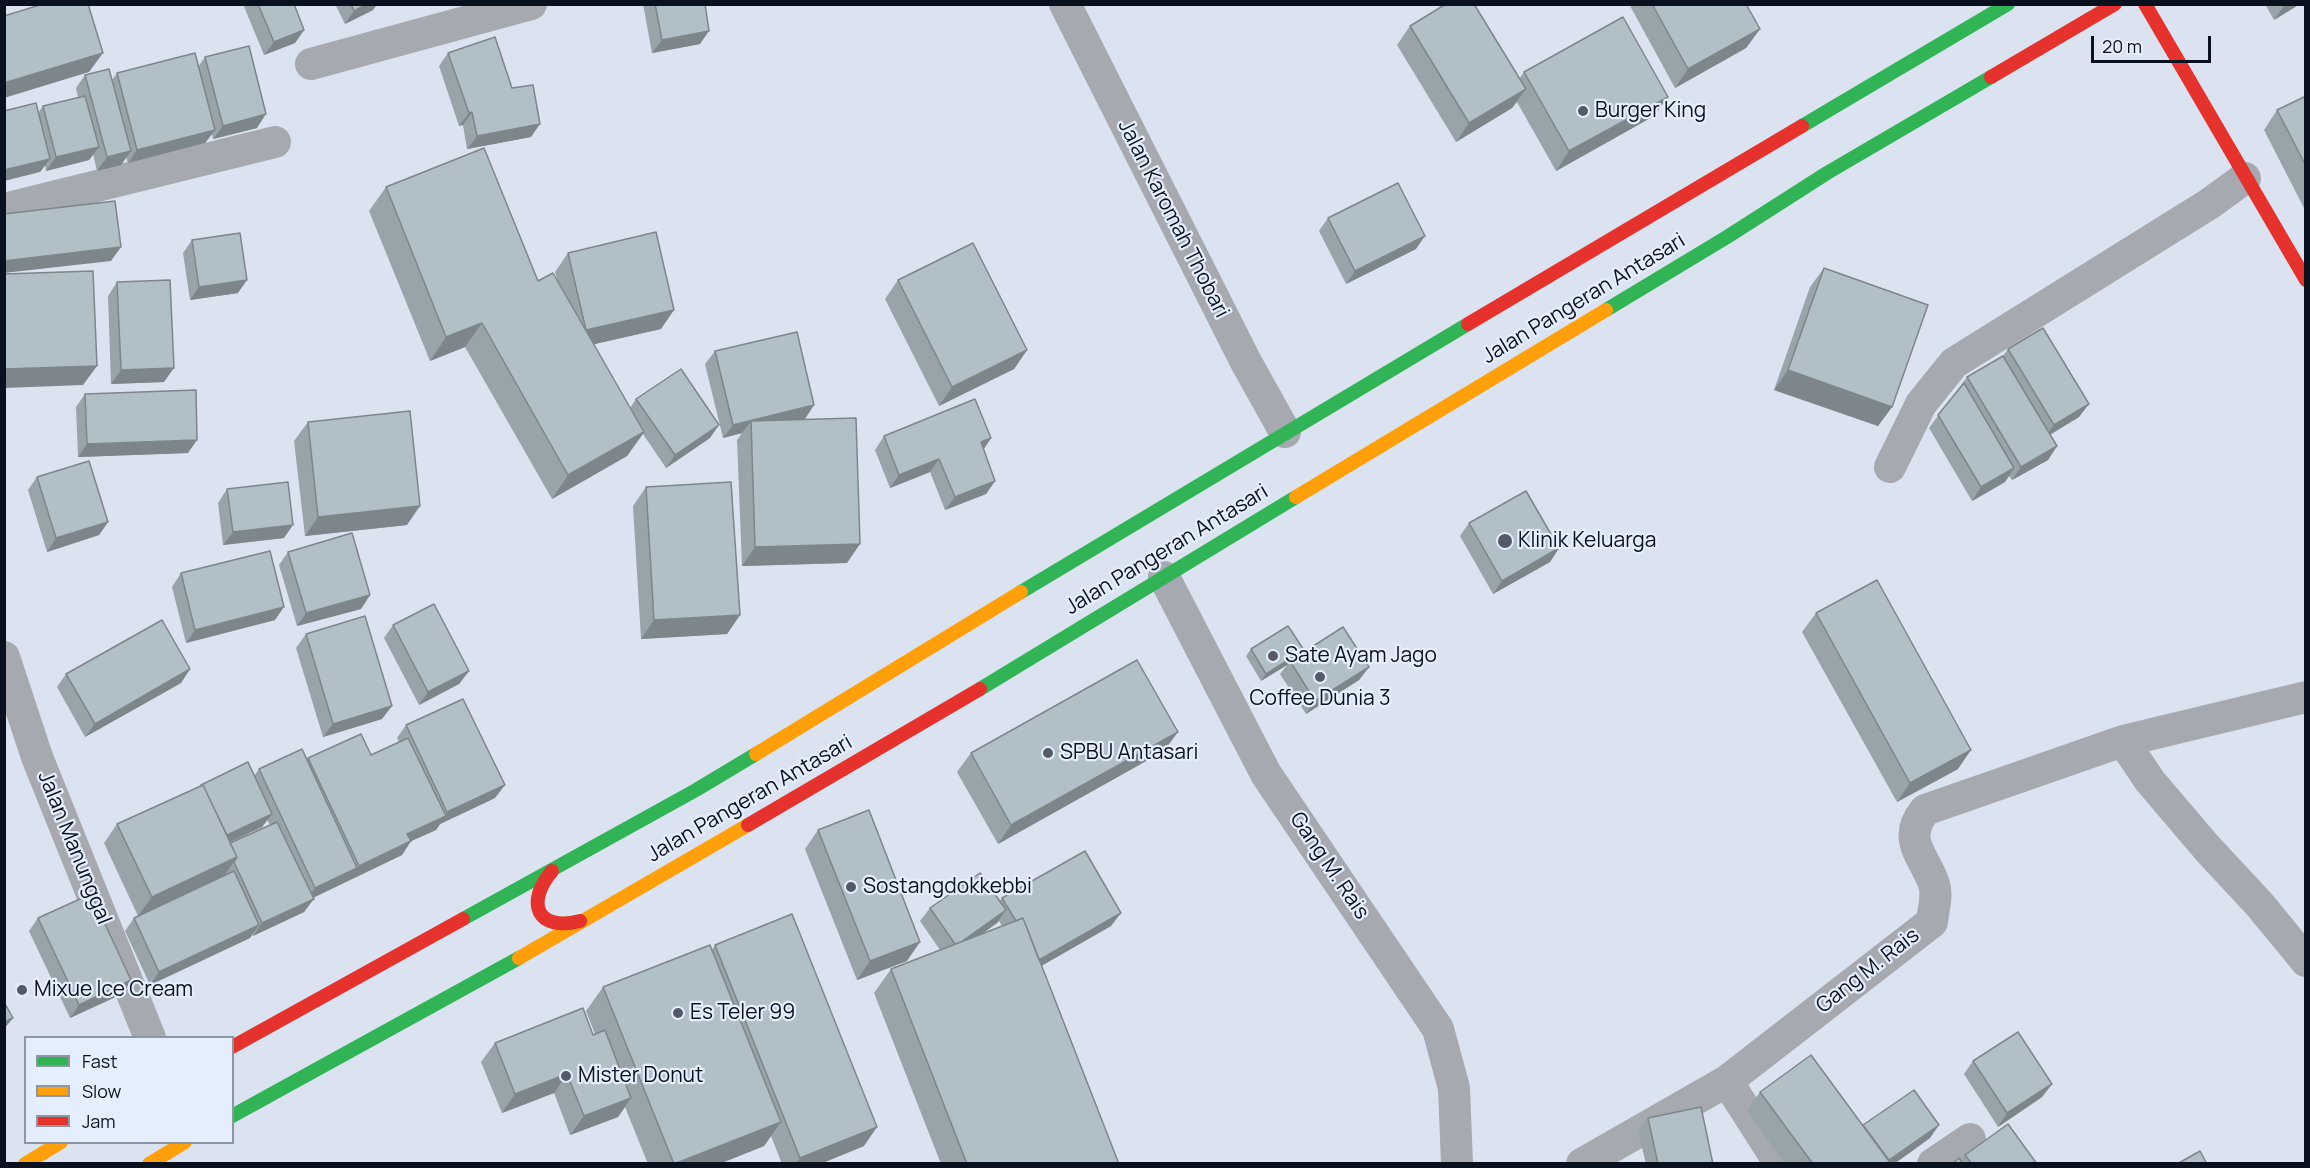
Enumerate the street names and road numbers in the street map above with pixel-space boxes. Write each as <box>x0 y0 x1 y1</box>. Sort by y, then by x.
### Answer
street label: Jalan Karomah Thobari <box>1112 116 1234 322</box>
street label: Jalan Pangeran Antasari <box>1478 228 1690 370</box>
street label: Jalan Pangeran Antasari <box>1061 479 1273 621</box>
street label: Jalan Pangeran Antasari <box>643 730 857 868</box>
street label: Jalan Manunggal <box>32 768 116 928</box>
street label: Gang M. Rais <box>1284 808 1374 924</box>
street label: Gang M. Rais <box>1812 923 1924 1019</box>

